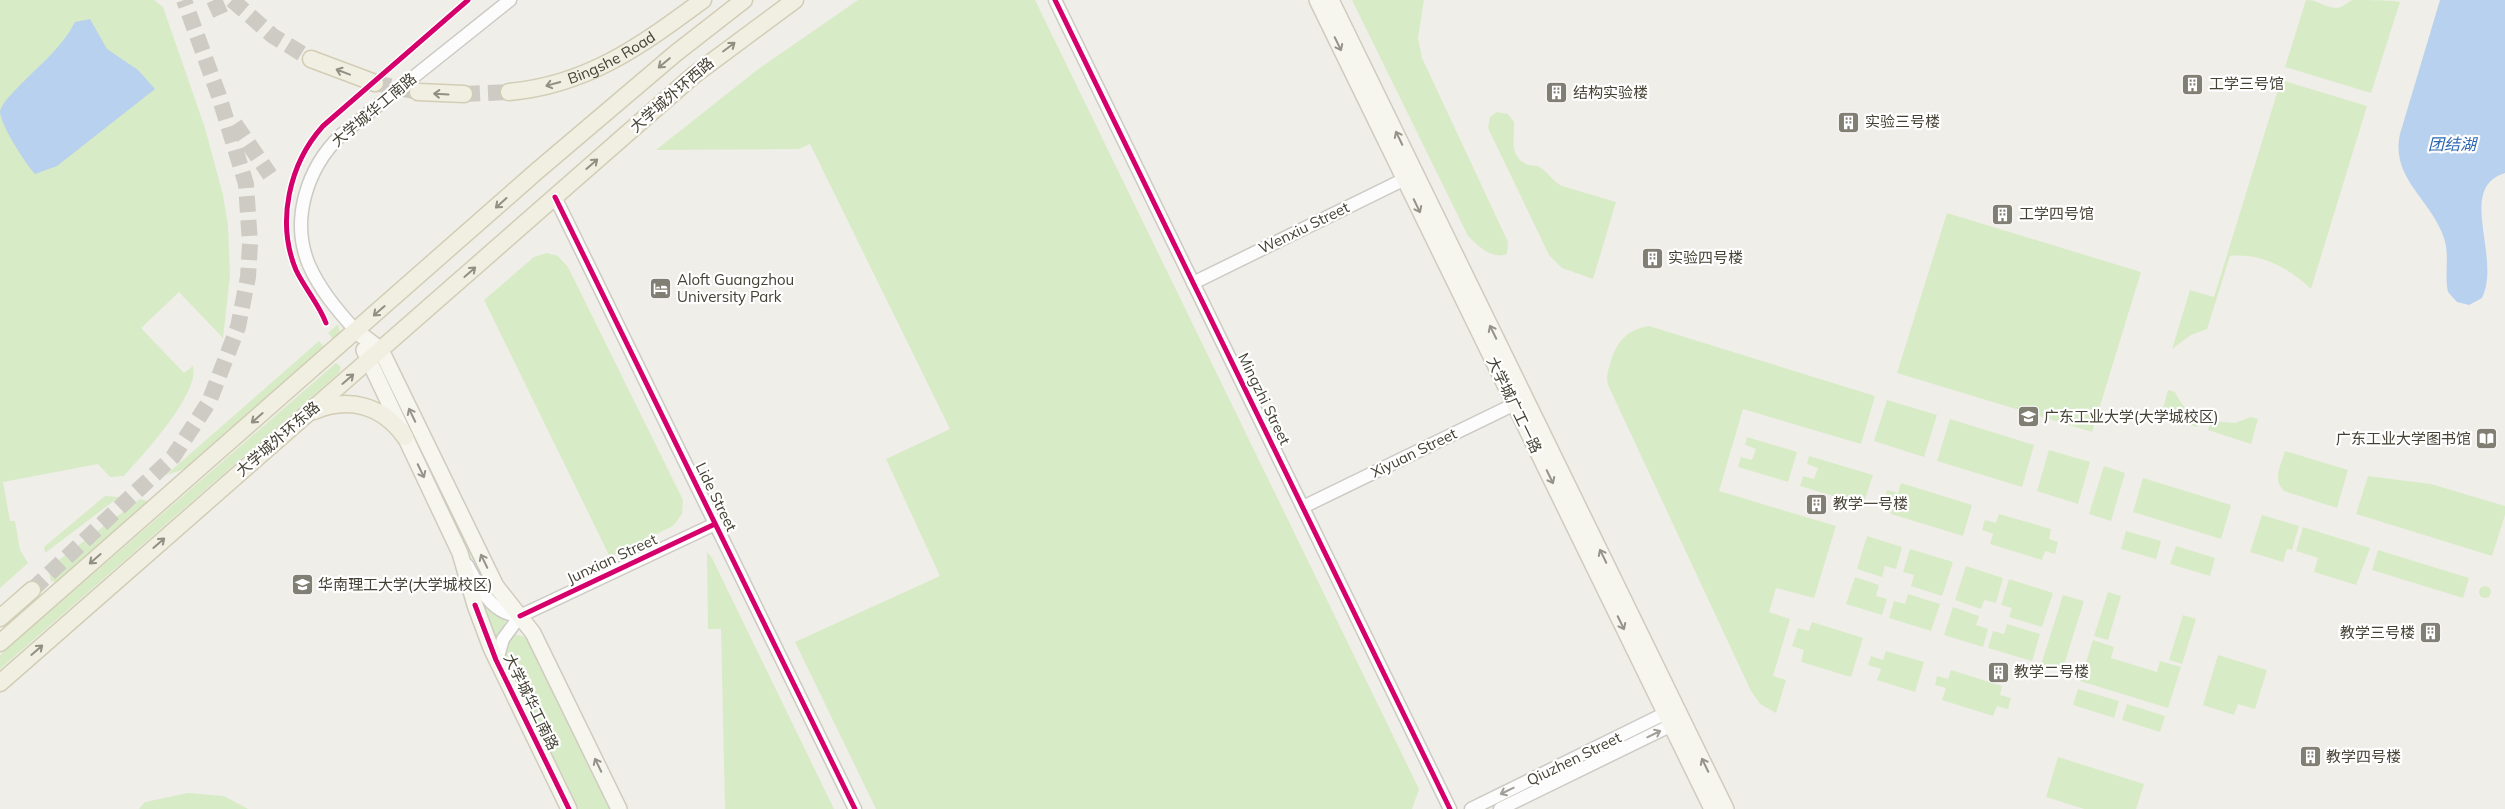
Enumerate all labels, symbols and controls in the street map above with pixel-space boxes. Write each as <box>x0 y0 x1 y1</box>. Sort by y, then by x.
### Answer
street label: Bingshe Road <box>565 27 659 88</box>
one-way arrow <box>1334 36 1343 51</box>
one-way arrow <box>722 42 735 53</box>
street label: 大学城外环西路 <box>626 53 718 136</box>
one-way arrow <box>658 57 671 68</box>
one-way arrow <box>335 67 351 76</box>
street label: 大学城华工南路 <box>327 69 420 151</box>
building icon: 工学三号馆 <box>2181 72 2205 96</box>
place label: 工学三号馆 <box>2209 74 2284 93</box>
one-way arrow <box>545 79 561 89</box>
building icon: 结构实验楼 <box>1545 81 1569 105</box>
place label: 结构实验楼 <box>1573 83 1648 102</box>
one-way arrow <box>433 89 449 98</box>
building icon: 实验三号楼 <box>1837 110 1861 134</box>
place label: 实验三号楼 <box>1865 112 1940 131</box>
one-way arrow <box>1394 131 1404 146</box>
water label: 团结湖 <box>2428 134 2479 154</box>
one-way arrow <box>585 159 598 170</box>
one-way arrow <box>495 197 508 208</box>
street label: Wenxiu Street <box>1255 197 1352 258</box>
one-way arrow <box>1412 198 1422 213</box>
building icon: 工学四号馆 <box>1991 202 2015 226</box>
place label: 工学四号馆 <box>2019 204 2094 223</box>
building icon: 实验四号楼 <box>1640 246 1664 270</box>
place label: 实验四号楼 <box>1668 248 1743 267</box>
one-way arrow <box>463 266 476 278</box>
place label: Aloft Guangzhou University Park <box>677 270 794 306</box>
hotel icon: Aloft Guangzhou University Park <box>649 277 673 301</box>
one-way arrow <box>373 305 386 316</box>
one-way arrow <box>1488 324 1498 339</box>
street label: Mingzhi Street <box>1234 350 1295 448</box>
street label: 大学城广工一路 <box>1483 353 1546 456</box>
one-way arrow <box>341 374 354 385</box>
street label: 大学城外环东路 <box>232 397 324 480</box>
school or university icon: 广东工业大学(大学城校区) <box>2016 405 2040 429</box>
place label: 广东工业大学(大学城校区) <box>2044 407 2219 426</box>
one-way arrow <box>407 408 416 423</box>
one-way arrow <box>251 412 264 423</box>
street label: Xiyuan Street <box>1368 424 1460 482</box>
library icon: 广东工业大学图书馆 <box>2475 427 2499 451</box>
place label: 广东工业大学图书馆 <box>2336 429 2471 448</box>
street label: Lide Street <box>692 459 741 534</box>
one-way arrow <box>416 463 426 478</box>
one-way arrow <box>1545 470 1555 485</box>
building icon: 教学一号楼 <box>1805 492 1829 516</box>
place label: 教学一号楼 <box>1833 494 1908 513</box>
street label: Junxian Street <box>564 529 660 588</box>
one-way arrow <box>152 538 165 549</box>
one-way arrow <box>1598 549 1607 564</box>
one-way arrow <box>89 554 102 565</box>
one-way arrow <box>479 554 488 569</box>
school or university icon: 华南理工大学(大学城校区) <box>290 573 314 597</box>
place label: 华南理工大学(大学城校区) <box>318 575 493 594</box>
one-way arrow <box>1616 616 1626 631</box>
building icon: 教学三号楼 <box>2419 621 2443 645</box>
place label: 教学三号楼 <box>2340 623 2415 642</box>
one-way arrow <box>30 645 43 656</box>
street label: 大学城华工南路 <box>500 650 563 753</box>
building icon: 教学二号楼 <box>1986 660 2010 684</box>
place label: 教学二号楼 <box>2014 662 2089 681</box>
street label: Qiuzhen Street <box>1523 727 1624 790</box>
one-way arrow <box>1646 729 1661 738</box>
building icon: 教学四号楼 <box>2298 745 2322 769</box>
place label: 教学四号楼 <box>2326 747 2401 766</box>
one-way arrow <box>592 758 602 773</box>
one-way arrow <box>1700 758 1709 773</box>
one-way arrow <box>1500 787 1515 796</box>

